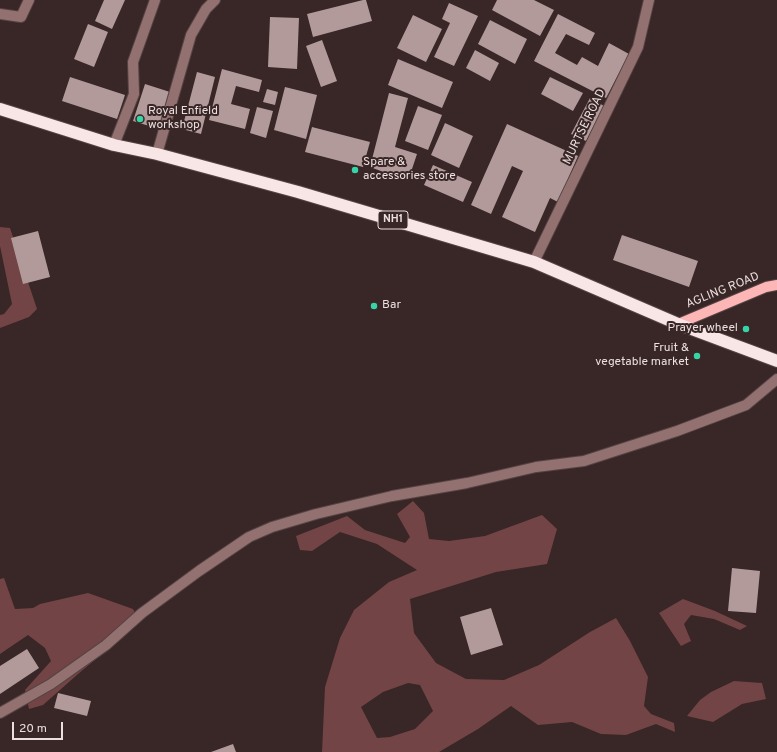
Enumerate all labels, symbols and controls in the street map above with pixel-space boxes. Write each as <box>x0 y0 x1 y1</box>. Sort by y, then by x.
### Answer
street label: MURTSE ROAD <box>561 87 609 167</box>
place label: Royal Enfield workshop <box>148 105 218 133</box>
marker: Royal Enfield workshop <box>135 114 145 124</box>
place label: Spare & accessories store <box>363 156 456 184</box>
marker: Spare & accessories store <box>350 165 360 175</box>
road number: NH1 <box>378 211 408 229</box>
street label: AGLING ROAD <box>684 270 762 312</box>
place label: Bar <box>382 299 401 313</box>
marker: Bar <box>369 301 379 311</box>
place label: Prayer wheel <box>668 322 738 336</box>
marker: Prayer wheel <box>741 324 751 334</box>
place label: Fruit & vegetable market <box>595 342 689 370</box>
marker: Fruit & vegetable market <box>692 351 702 361</box>
scale bar <box>14 714 65 740</box>
text: 20 m <box>19 721 47 737</box>

